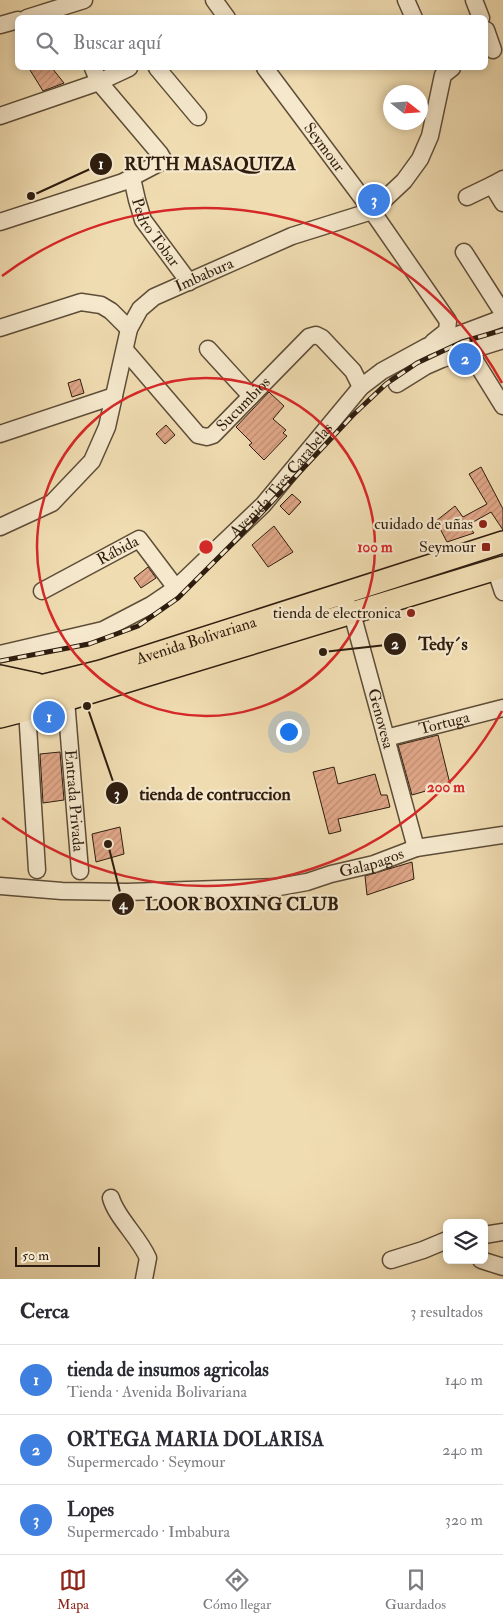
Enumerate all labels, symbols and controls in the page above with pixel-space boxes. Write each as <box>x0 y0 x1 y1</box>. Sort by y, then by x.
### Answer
search box <box>15 15 488 70</box>
icon: search <box>33 29 61 57</box>
text: Buscar aquí <box>73 31 161 55</box>
north arrow <box>383 85 428 130</box>
street label: Seymour <box>299 118 349 176</box>
callout: RUTH MASAQUIZA <box>89 147 306 180</box>
text: RUTH MASAQUIZA <box>124 153 296 176</box>
text: 1 <box>98 155 104 174</box>
pin: 3 <box>358 181 390 219</box>
street label: Pedro Tobar <box>127 195 184 271</box>
street label: Imbabura <box>172 253 237 296</box>
pin: 2 <box>449 340 481 378</box>
street label: Sucumbios <box>212 372 275 436</box>
street label: Avenida Tres Carabelas <box>224 419 337 542</box>
place label: cuidado de uñas <box>374 514 473 534</box>
marker: cuidado de uñas <box>477 518 489 530</box>
street label: Rábida <box>93 531 142 570</box>
place label: Seymour <box>419 537 476 557</box>
centre of rings <box>197 538 215 556</box>
text: 100 m <box>357 538 393 557</box>
marker: Seymour <box>480 541 492 553</box>
place label: tienda de electronica <box>273 603 401 623</box>
marker: tienda de electronica <box>405 607 417 619</box>
street label: Avenida Bolivariana <box>133 612 259 669</box>
callout: Tedy´s <box>383 628 477 661</box>
text: Tedy´s <box>417 633 468 656</box>
text: 2 <box>391 635 399 654</box>
street label: Genovesa <box>363 686 399 751</box>
pin: 1 <box>33 698 65 736</box>
street label: Tortuga <box>417 707 472 739</box>
your location <box>276 719 302 745</box>
street label: Entrada Privada <box>60 749 88 853</box>
callout: tienda de contruccion <box>104 777 301 810</box>
text: 200 m <box>427 778 465 797</box>
text: tienda de contruccion <box>139 783 291 806</box>
text: 3 <box>114 785 120 804</box>
street label: Galapagos <box>337 844 407 882</box>
callout: LOOR BOXING CLUB <box>110 887 349 920</box>
text: LOOR BOXING CLUB <box>145 893 339 916</box>
text: 4 <box>118 895 128 914</box>
map controls <box>443 1219 488 1264</box>
button: layers <box>443 1219 488 1264</box>
scale bar <box>15 1244 100 1267</box>
text: 50 m <box>22 1247 49 1264</box>
text: Cerca <box>20 1298 69 1325</box>
text: 3 resultados <box>410 1302 483 1322</box>
text: tienda de insumos agricolas <box>67 1358 269 1382</box>
text: 1 <box>33 1370 39 1390</box>
text: 140 m <box>445 1370 483 1390</box>
text: Tienda · Avenida Bolivariana <box>67 1382 247 1402</box>
text: ORTEGA MARIA DOLARISA <box>67 1428 324 1452</box>
text: 2 <box>32 1440 40 1460</box>
text: 240 m <box>442 1440 483 1460</box>
text: Supermercado · Seymour <box>67 1452 225 1472</box>
text: Lopes <box>67 1498 114 1522</box>
text: 3 <box>33 1510 39 1530</box>
text: 320 m <box>445 1510 483 1530</box>
text: Supermercado · Imbabura <box>67 1522 230 1542</box>
tab: Mapa <box>57 1566 89 1613</box>
tab: Cómo llegar <box>203 1566 271 1613</box>
tab: Guardados <box>385 1566 446 1613</box>

